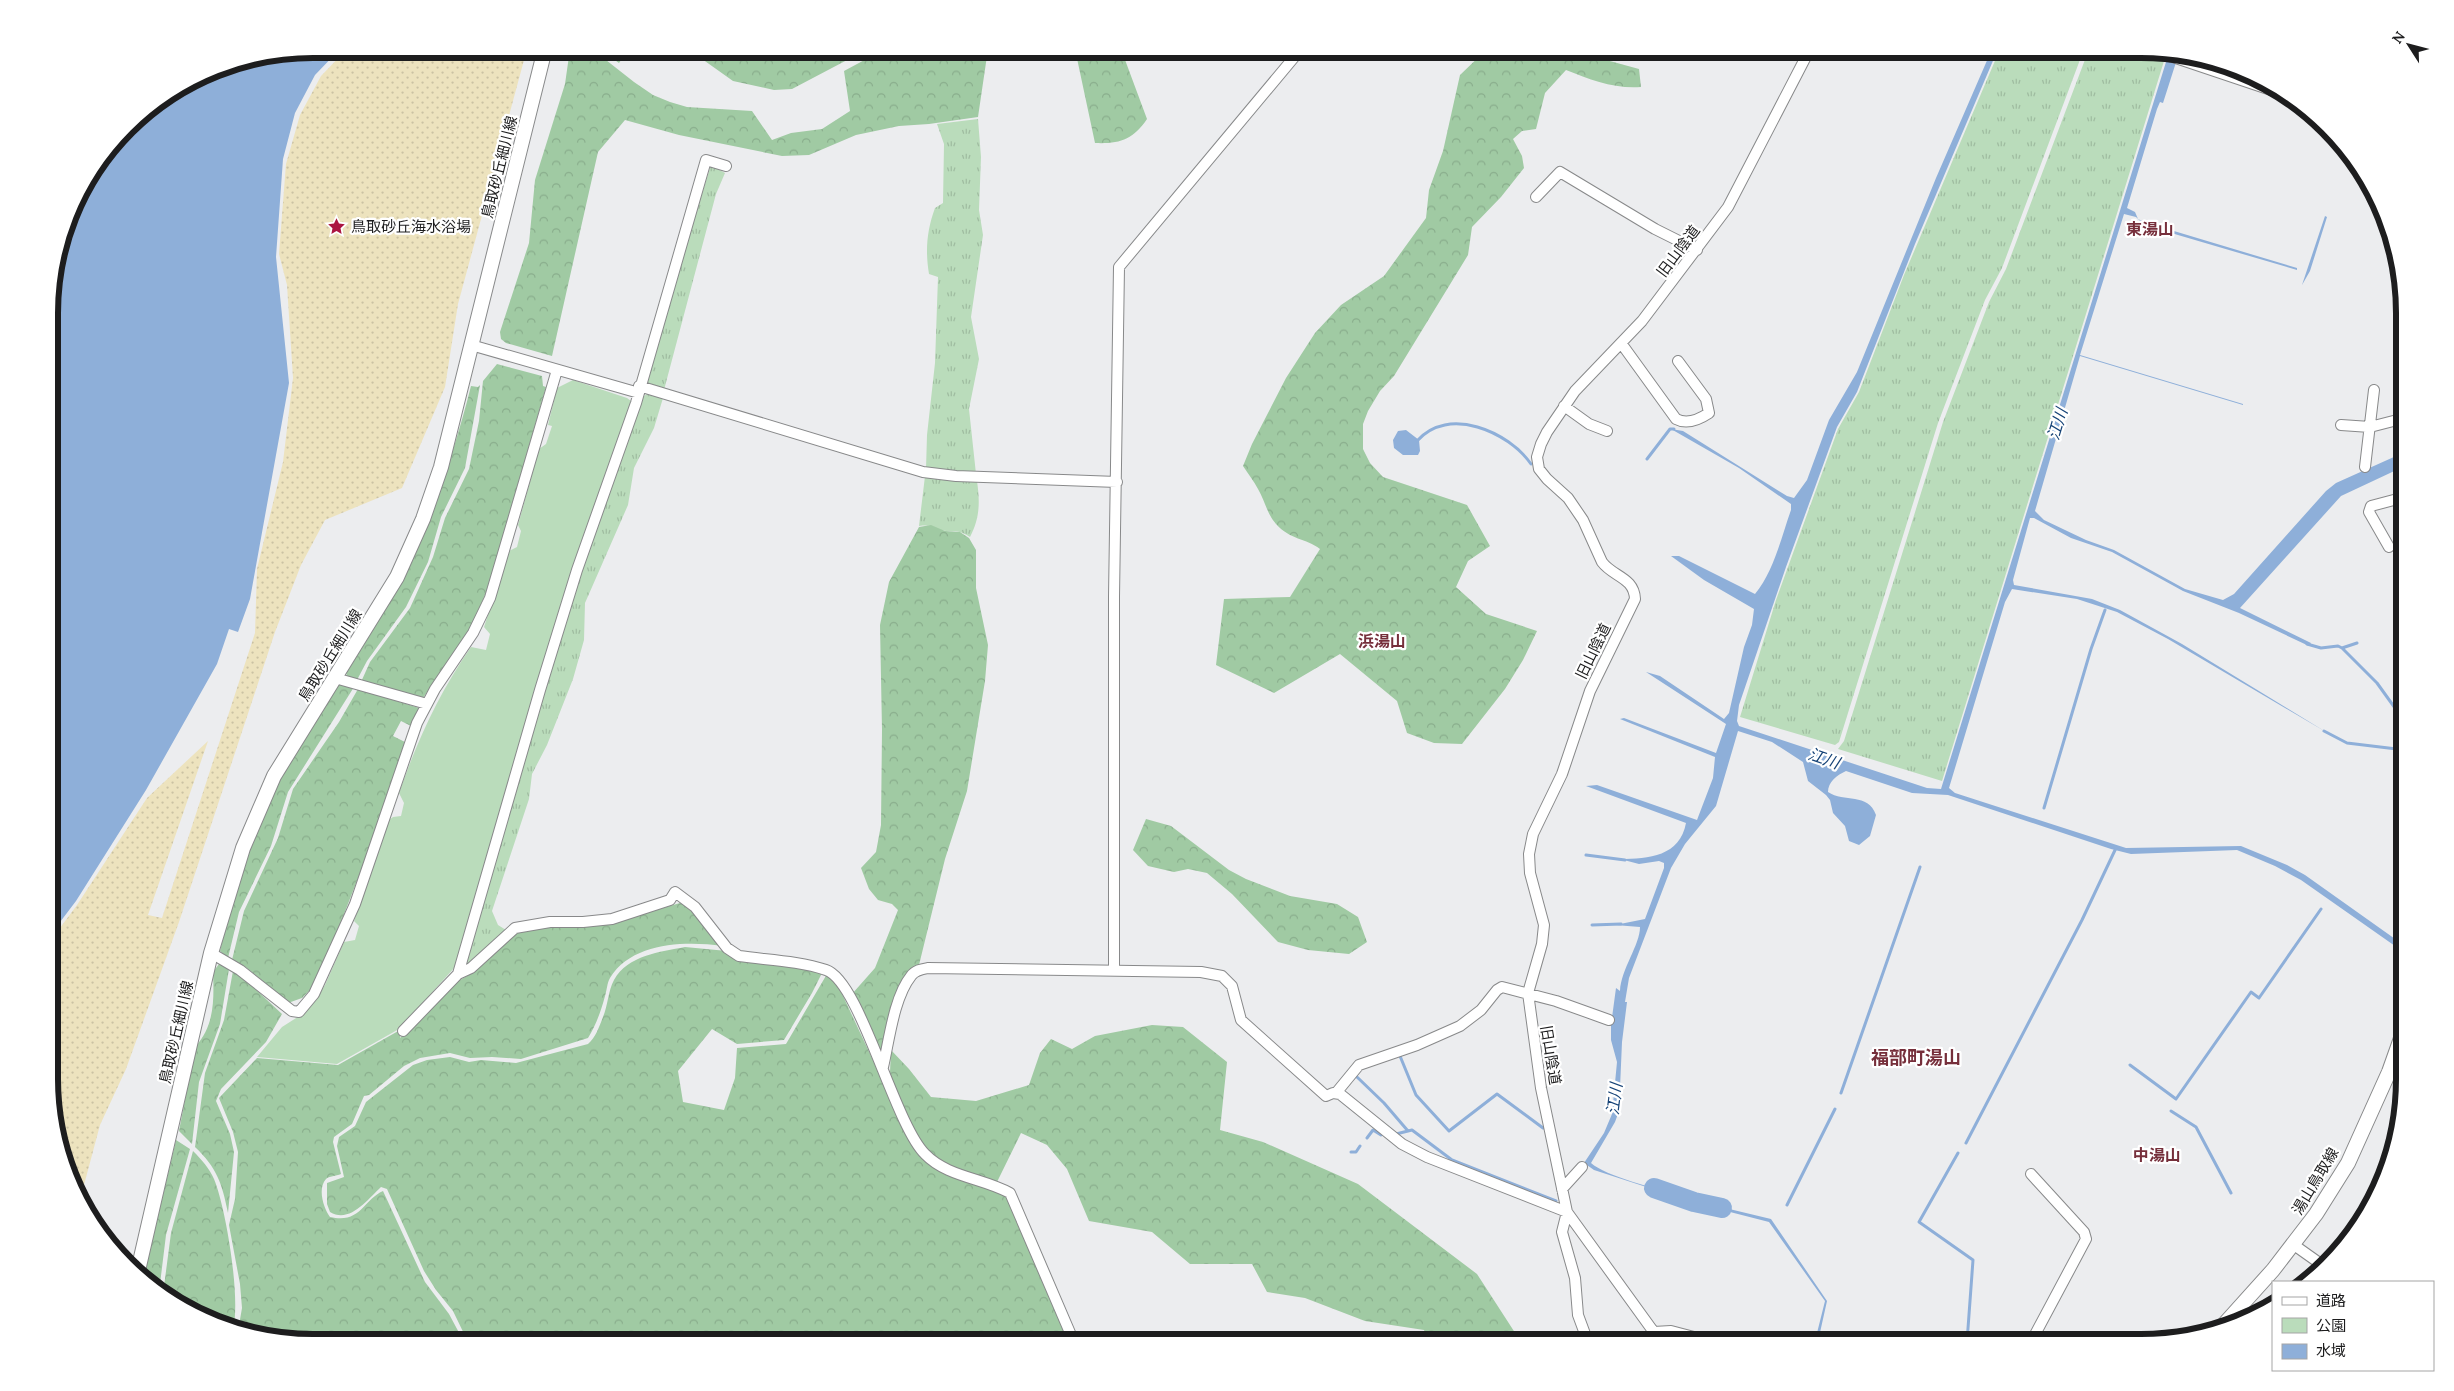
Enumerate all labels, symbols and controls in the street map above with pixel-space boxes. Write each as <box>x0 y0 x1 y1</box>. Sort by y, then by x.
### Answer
north arrow <box>2384 20 2434 70</box>
text: N <box>2388 28 2409 47</box>
street label: 鳥取砂丘細川線 <box>477 114 521 220</box>
place icon: 鳥取砂丘海水浴場 <box>327 216 347 236</box>
place label: 鳥取砂丘海水浴場 <box>351 217 471 236</box>
district label: 東湯山 <box>2126 219 2174 239</box>
street label: 旧山陰道 <box>1652 221 1704 281</box>
water label: 江川 <box>2043 404 2072 442</box>
street label: 鳥取砂丘細川線 <box>294 605 366 705</box>
street label: 旧山陰道 <box>1571 620 1615 682</box>
district label: 浜湯山 <box>1358 631 1406 651</box>
water label: 江川 <box>1806 743 1844 773</box>
street label: 鳥取砂丘細川線 <box>155 979 197 1085</box>
street label: 旧山陰道 <box>1537 1024 1565 1086</box>
district label: 福部町湯山 <box>1871 1046 1961 1069</box>
water label: 江川 <box>1602 1080 1626 1116</box>
street label: 湯山鳥取線 <box>2288 1144 2342 1218</box>
district label: 中湯山 <box>2133 1145 2181 1165</box>
legend <box>2272 1281 2434 1371</box>
text: 道路 <box>2316 1291 2346 1310</box>
text: 公園 <box>2316 1316 2346 1335</box>
text: 水域 <box>2316 1341 2346 1360</box>

